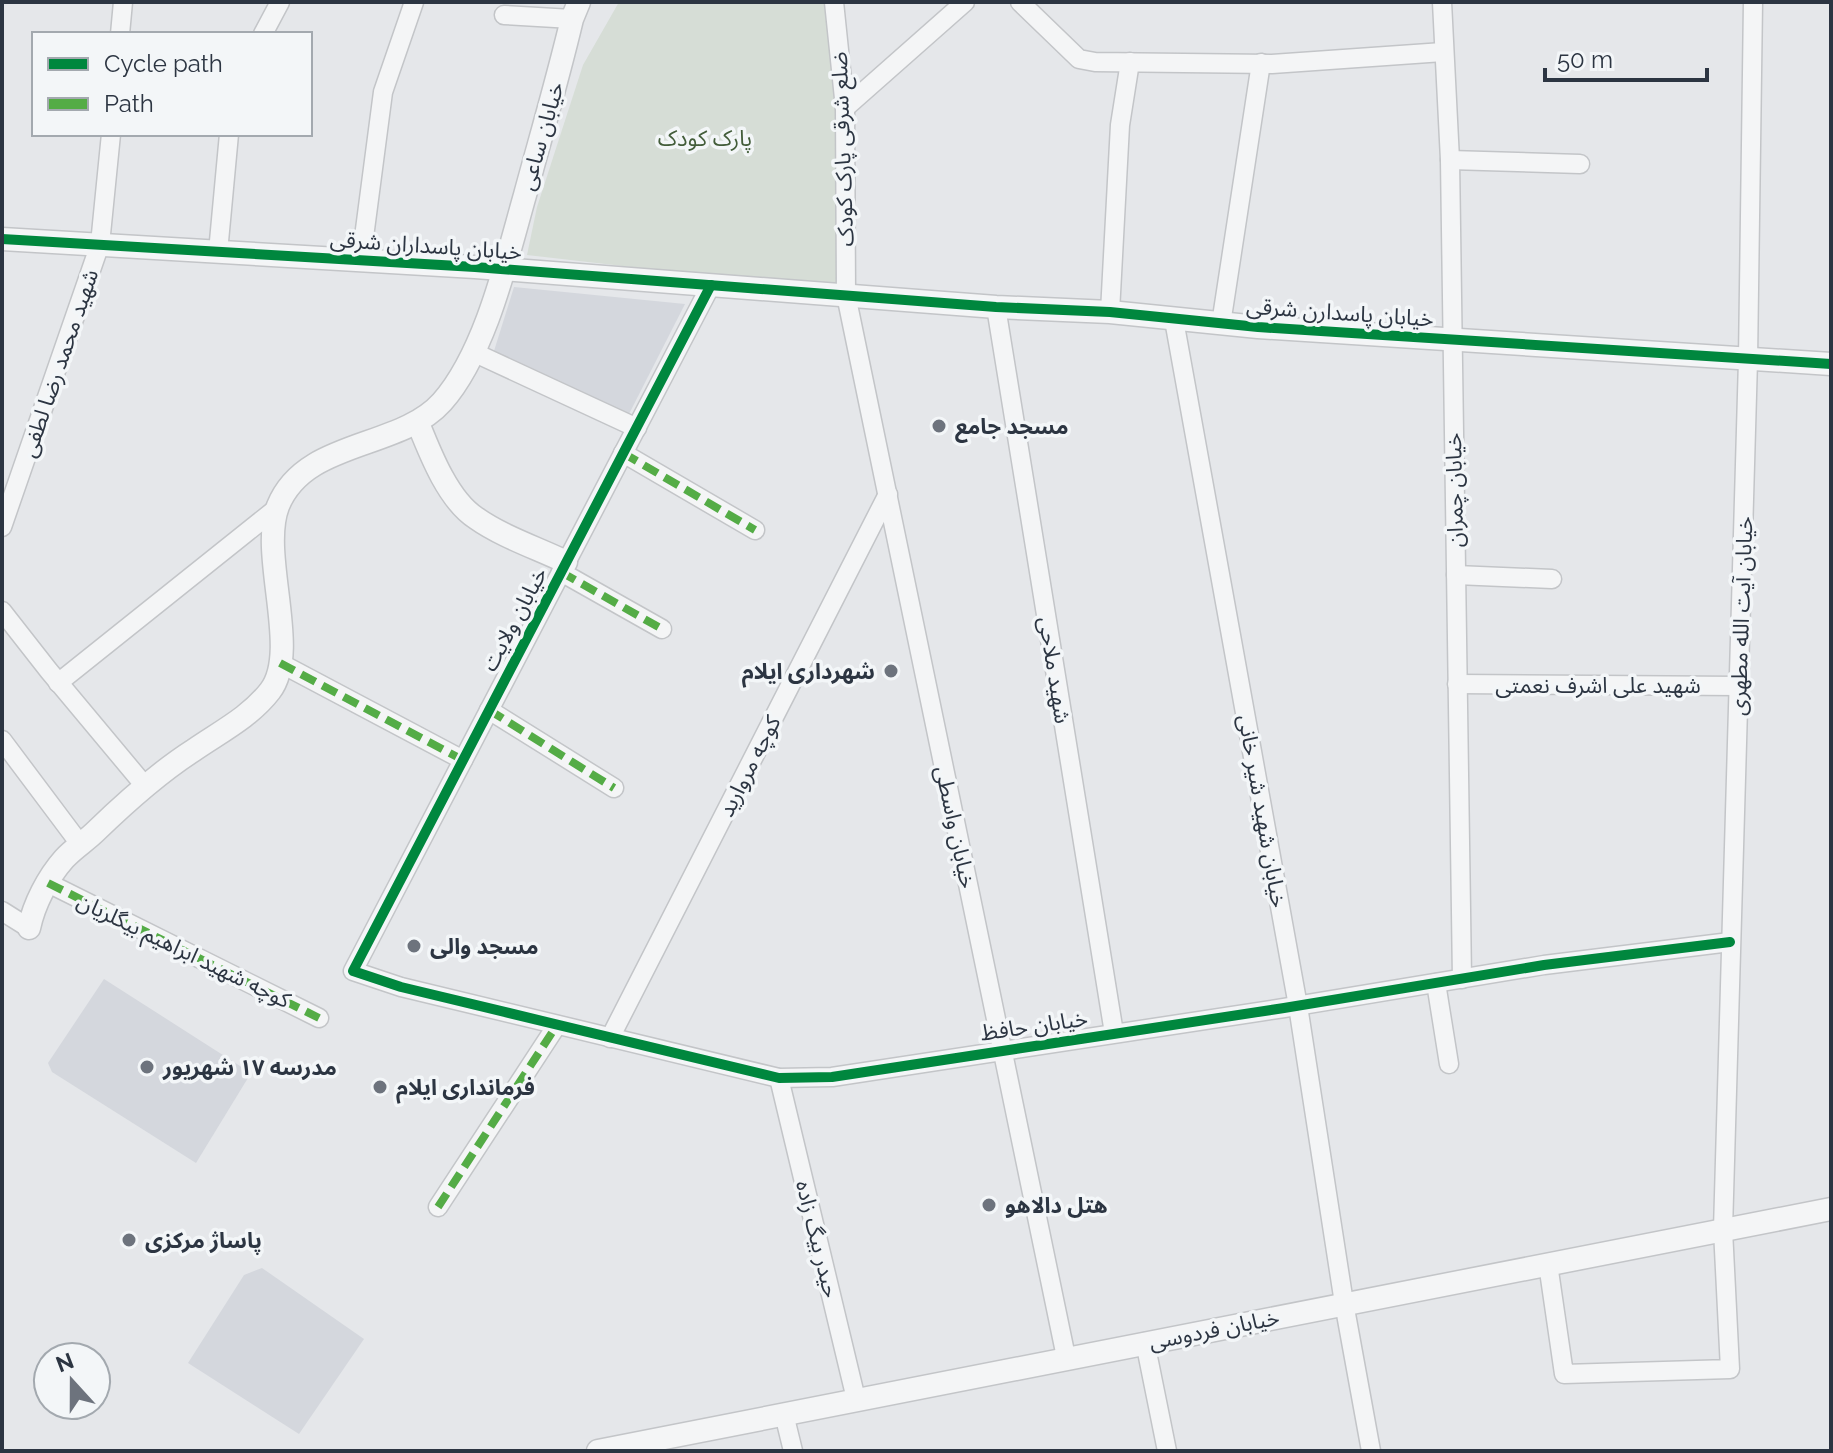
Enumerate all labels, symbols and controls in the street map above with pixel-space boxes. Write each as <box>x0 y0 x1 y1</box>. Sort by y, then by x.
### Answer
legend <box>32 32 312 136</box>
scale bar <box>1545 32 1707 82</box>
text: 50 m <box>1557 45 1613 74</box>
text: Cycle path <box>104 49 223 78</box>
street label: ضلع شرقی پارک کودک <box>826 51 862 247</box>
street label: خیابان ساعی <box>513 79 569 193</box>
text: Path <box>104 89 154 118</box>
park label: پارک کودک <box>658 125 752 153</box>
street label: خیابان پاسداران شرقی <box>329 225 523 267</box>
street label: شهید محمد رضا لطفی <box>15 266 104 461</box>
street label: خیابان پاسدارن شرقی <box>1245 292 1435 334</box>
place label: مسجد جامع <box>955 413 1069 443</box>
marker: مسجد جامع <box>930 417 948 435</box>
street label: خیابان چمران <box>1440 432 1470 548</box>
street label: خیابان آیت الله مطهری <box>1725 516 1757 716</box>
street label: خیابان ولایت <box>476 563 552 675</box>
street label: شهید ملاحی <box>1034 615 1076 725</box>
place label: شهرداری ایلام <box>742 658 875 688</box>
marker: شهرداری ایلام <box>882 662 900 680</box>
street label: شهید علی اشرف نعمتی <box>1495 672 1701 698</box>
street label: کوچه مروارید <box>713 710 788 822</box>
street label: خیابان شهید شیر خانی <box>1233 712 1293 910</box>
street label: خیابان واسطی <box>930 763 982 891</box>
street label: کوچه شهید ابراهیم بیگلریان <box>71 887 296 1017</box>
place label: مسجد والی <box>430 933 539 959</box>
marker: مسجد والی <box>405 937 423 955</box>
street label: خیابان حافظ <box>979 1005 1089 1045</box>
place label: مدرسه ۱۷ شهریور <box>162 1054 337 1081</box>
marker: مدرسه ۱۷ شهریور <box>138 1058 156 1076</box>
place label: فرمانداری ایلام <box>396 1074 535 1104</box>
marker: فرمانداری ایلام <box>371 1078 389 1096</box>
street label: حیدر بیگ زاده <box>790 1178 845 1301</box>
place label: هتل دالاهو <box>1005 1192 1108 1218</box>
marker: هتل دالاهو <box>980 1196 998 1214</box>
place label: پاساژ مرکزی <box>145 1227 262 1255</box>
marker: پاساژ مرکزی <box>120 1231 138 1249</box>
street label: خیابان فردوسی <box>1147 1304 1281 1354</box>
north arrow <box>32 1341 112 1421</box>
text: N <box>52 1347 77 1377</box>

